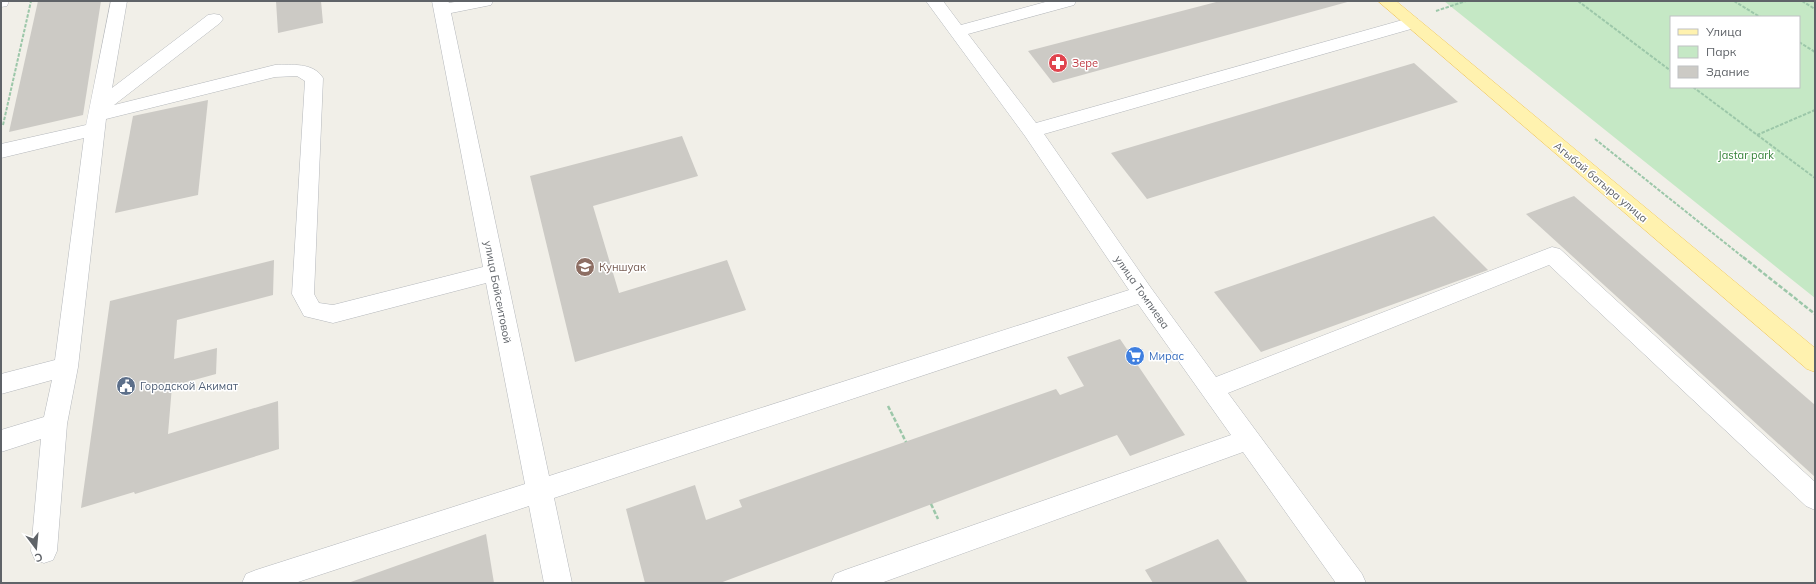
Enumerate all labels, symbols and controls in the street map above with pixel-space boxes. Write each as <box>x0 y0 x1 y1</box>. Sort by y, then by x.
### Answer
legend <box>1670 16 1800 88</box>
text: Улица <box>1705 24 1742 39</box>
text: Парк <box>1706 44 1737 59</box>
pharmacy icon: Зере <box>1047 52 1069 74</box>
place label: Зере <box>1072 56 1098 70</box>
text: Здание <box>1706 64 1750 79</box>
street label: Агыбай батыра улица <box>1551 139 1651 225</box>
park label: Jastar park <box>1718 148 1774 162</box>
street label: улица Байсеитовой <box>481 239 515 345</box>
street label: улица Томпиева <box>1111 253 1173 331</box>
school or university icon: Куншуак <box>574 256 596 278</box>
place label: Куншуак <box>599 260 646 274</box>
supermarket icon: Мирас <box>1124 345 1146 367</box>
place label: Мирас <box>1149 349 1184 363</box>
public building icon: Городской Акимат <box>115 375 137 397</box>
place label: Городской Акимат <box>140 379 238 393</box>
north arrow <box>16 528 56 568</box>
text: С <box>33 550 44 566</box>

